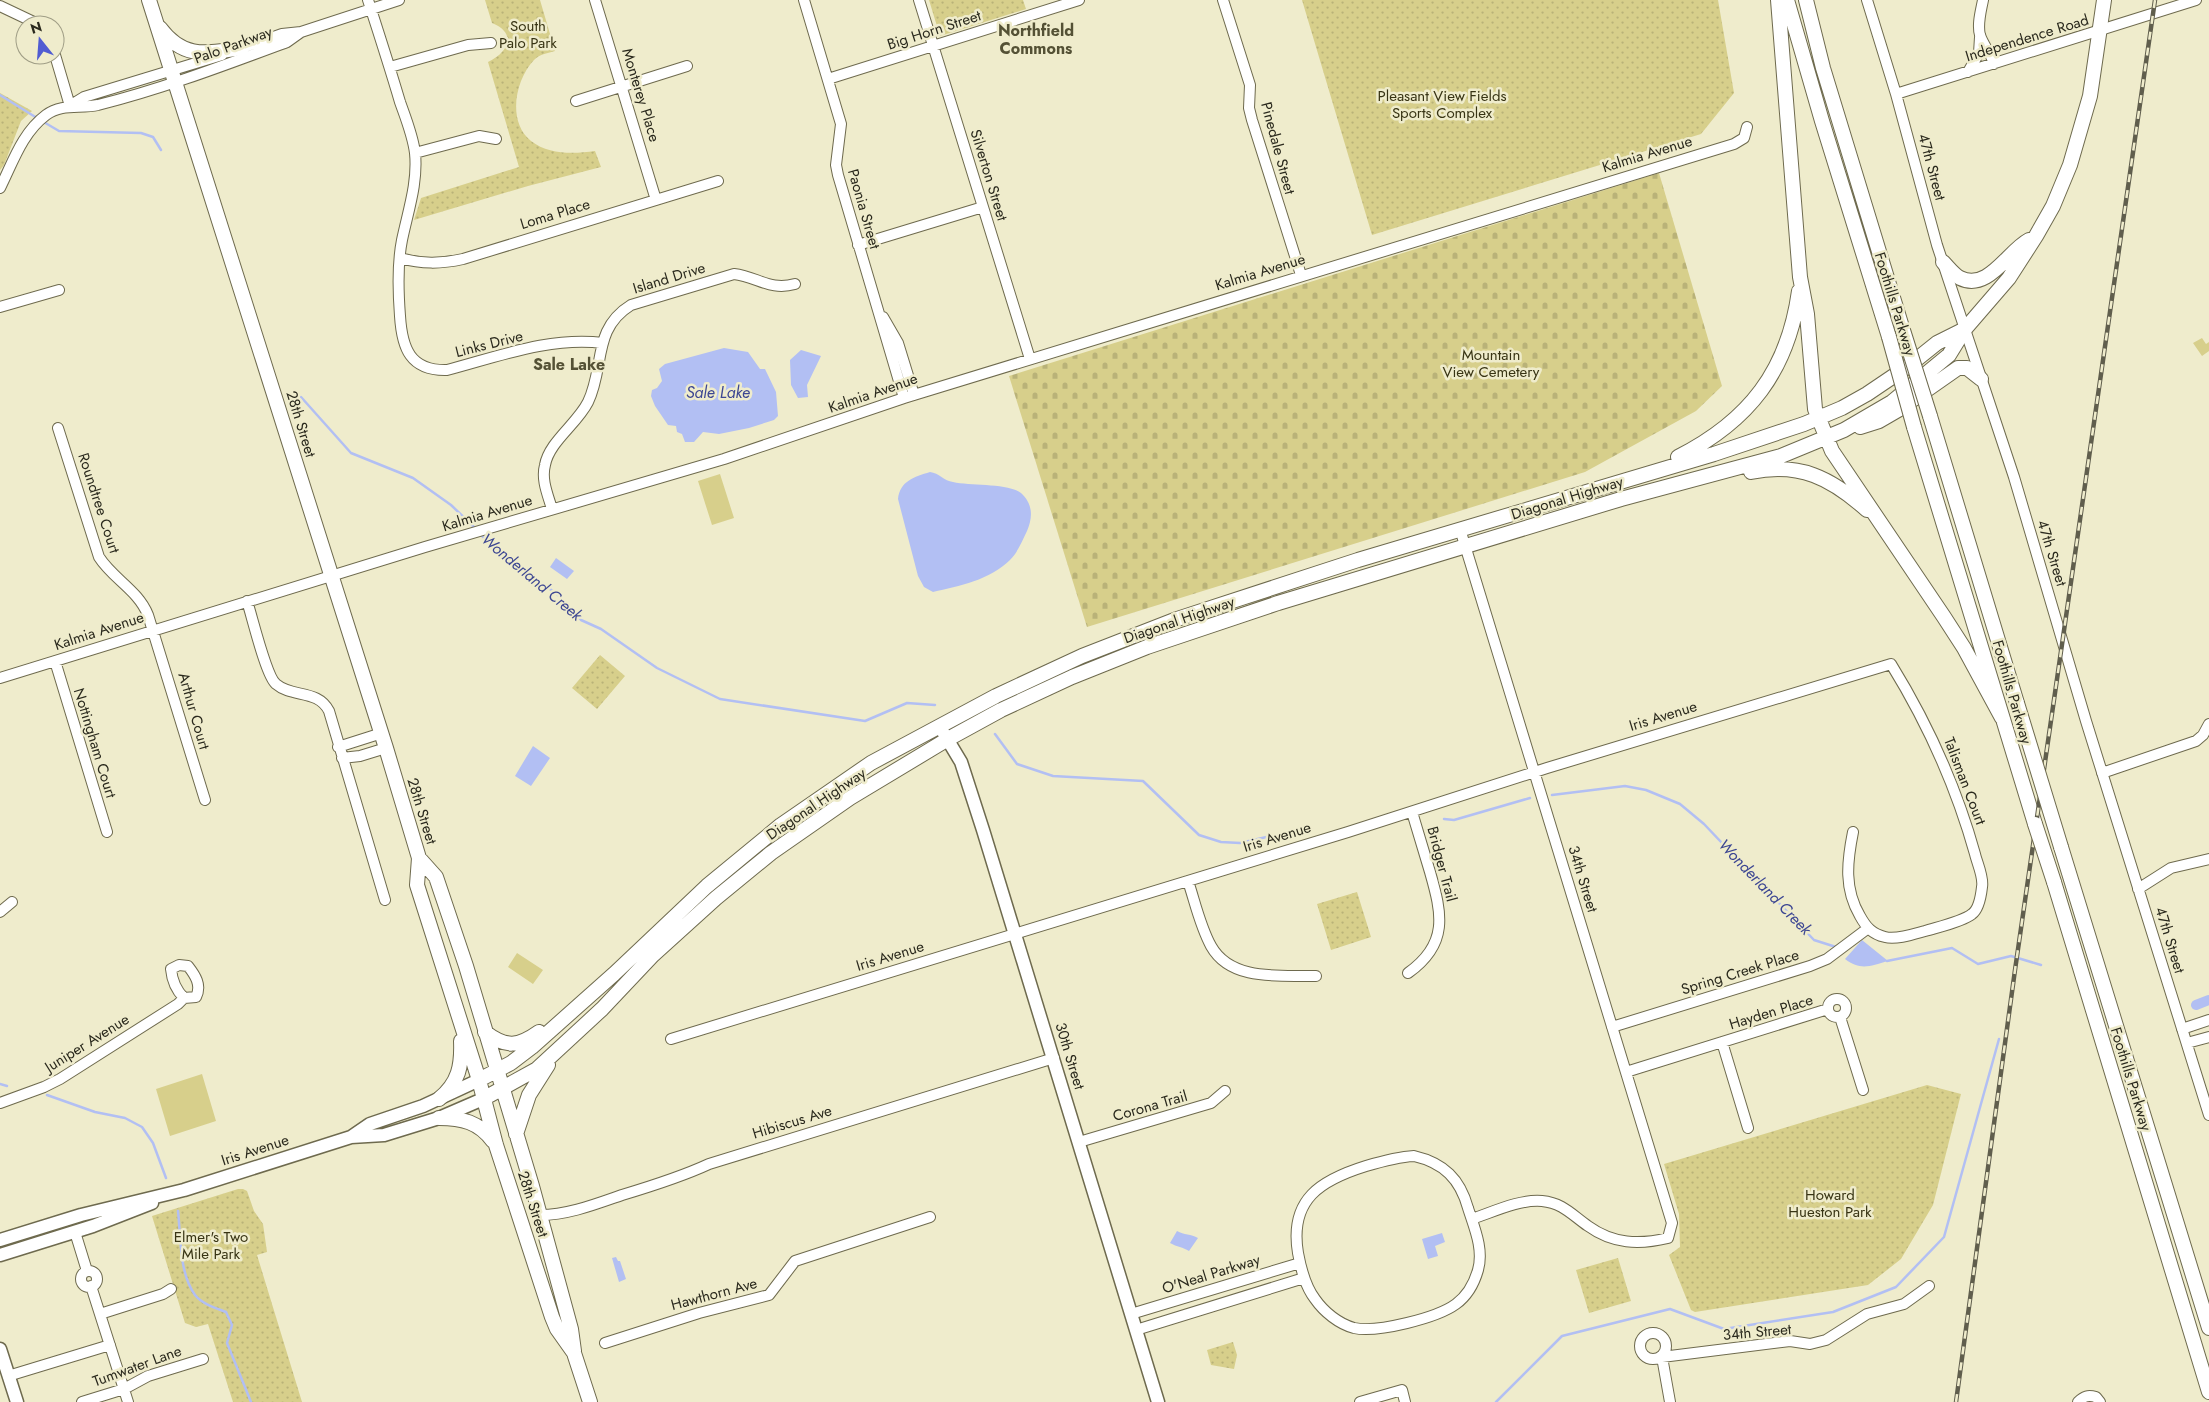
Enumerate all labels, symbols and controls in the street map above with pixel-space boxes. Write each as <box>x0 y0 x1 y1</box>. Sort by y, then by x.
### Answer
street label: Big Horn Street <box>884 4 984 56</box>
street label: Independence Road <box>1963 9 2091 67</box>
north arrow <box>15 15 65 65</box>
park label: South Palo Park <box>499 15 557 54</box>
text: N <box>28 16 44 39</box>
district label: Northfield Commons <box>998 19 1074 60</box>
street label: Palo Parkway <box>191 21 276 69</box>
street label: Monterey Place <box>616 45 666 145</box>
park label: Pleasant View Fields Sports Complex <box>1377 85 1507 124</box>
street label: Pinedale Street <box>1255 99 1301 197</box>
street label: Silverton Street <box>965 126 1013 224</box>
street label: Kalmia Avenue <box>1599 130 1695 178</box>
street label: 47th Street <box>1913 131 1952 203</box>
street label: Paonia Street <box>842 166 886 252</box>
street label: Loma Place <box>517 193 593 235</box>
street label: Kalmia Avenue <box>1212 248 1308 296</box>
street label: Foothills Parkway <box>1869 250 1921 359</box>
street label: Island Drive <box>630 256 708 299</box>
street label: Links Drive <box>453 325 525 363</box>
park label: Mountain View Cemetery <box>1443 344 1540 383</box>
district label: Sale Lake <box>533 353 605 376</box>
street label: Kalmia Avenue <box>825 367 921 419</box>
water label: Sale Lake <box>686 381 750 404</box>
street label: 28th Street <box>280 388 322 460</box>
street label: Roundtree Court <box>72 450 126 556</box>
street label: Diagonal Highway <box>1508 470 1626 525</box>
street label: Kalmia Avenue <box>439 489 535 537</box>
street label: 47th Street <box>2031 517 2073 589</box>
water label: Wonderland Creek <box>476 528 588 627</box>
street label: Diagonal Highway <box>1121 591 1238 649</box>
street label: Kalmia Avenue <box>51 606 147 656</box>
street label: Foothills Parkway <box>1987 637 2037 747</box>
street label: Arthur Court <box>173 670 216 752</box>
street label: Nottingham Court <box>68 685 122 801</box>
street label: Iris Avenue <box>1626 695 1700 737</box>
street label: Talisman Court <box>1938 734 1992 828</box>
street label: Diagonal Highway <box>762 762 871 846</box>
street label: 28th Street <box>401 775 443 847</box>
street label: Iris Avenue <box>1240 816 1314 858</box>
street label: Bridger Trail <box>1421 824 1463 904</box>
water label: Wonderland Creek <box>1713 834 1818 941</box>
street label: 34th Street <box>1562 843 1604 915</box>
street label: 47th Street <box>2149 904 2191 976</box>
street label: Iris Avenue <box>853 935 927 977</box>
street label: Spring Creek Place <box>1678 944 1802 1000</box>
street label: Hayden Place <box>1726 989 1816 1035</box>
street label: Juniper Avenue <box>39 1008 134 1079</box>
street label: 30th Street <box>1049 1020 1091 1093</box>
street label: Foothills Parkway <box>2105 1025 2157 1134</box>
street label: Corona Trail <box>1110 1085 1190 1127</box>
street label: Hibiscus Ave <box>750 1099 835 1145</box>
street label: Iris Avenue <box>218 1129 292 1171</box>
street label: 28th Street <box>512 1168 554 1240</box>
park label: Howard Hueston Park <box>1788 1184 1872 1223</box>
park label: Elmer's Two Mile Park <box>174 1226 248 1265</box>
street label: O'Neal Parkway <box>1159 1249 1263 1299</box>
street label: Hawthorn Ave <box>668 1272 760 1316</box>
street label: 34th Street <box>1722 1318 1793 1346</box>
street label: Tumwater Lane <box>89 1340 185 1392</box>

